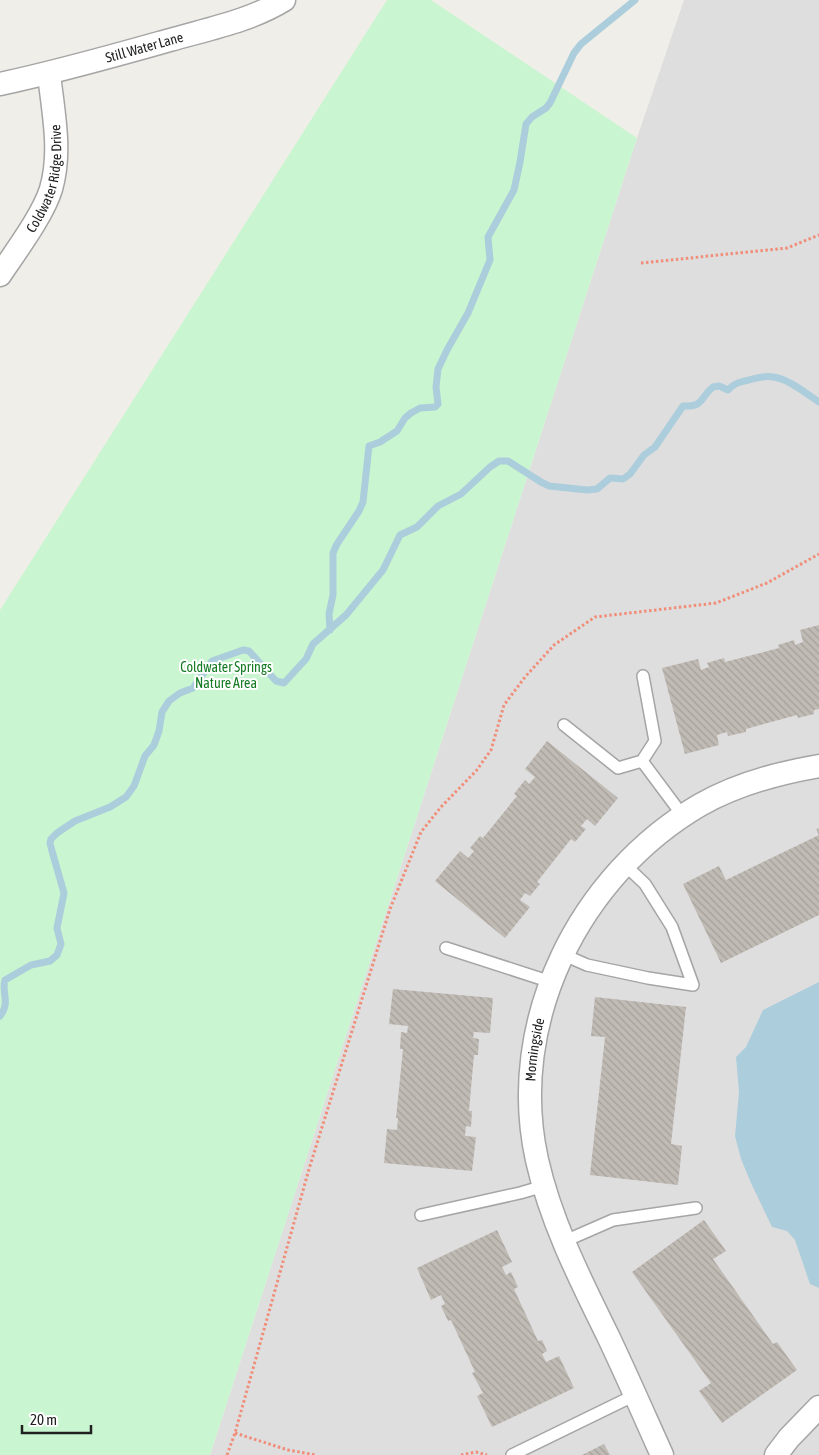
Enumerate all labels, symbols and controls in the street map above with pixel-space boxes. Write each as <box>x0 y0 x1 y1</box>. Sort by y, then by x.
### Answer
street label: Still Water Lane <box>104 29 185 66</box>
street label: Coldwater Ridge Drive <box>23 124 64 235</box>
park label: Coldwater Springs Nature Area <box>180 659 272 691</box>
street label: Morningside <box>522 1016 547 1082</box>
scale bar <box>22 1402 91 1434</box>
text: 20 m <box>30 1411 57 1428</box>

